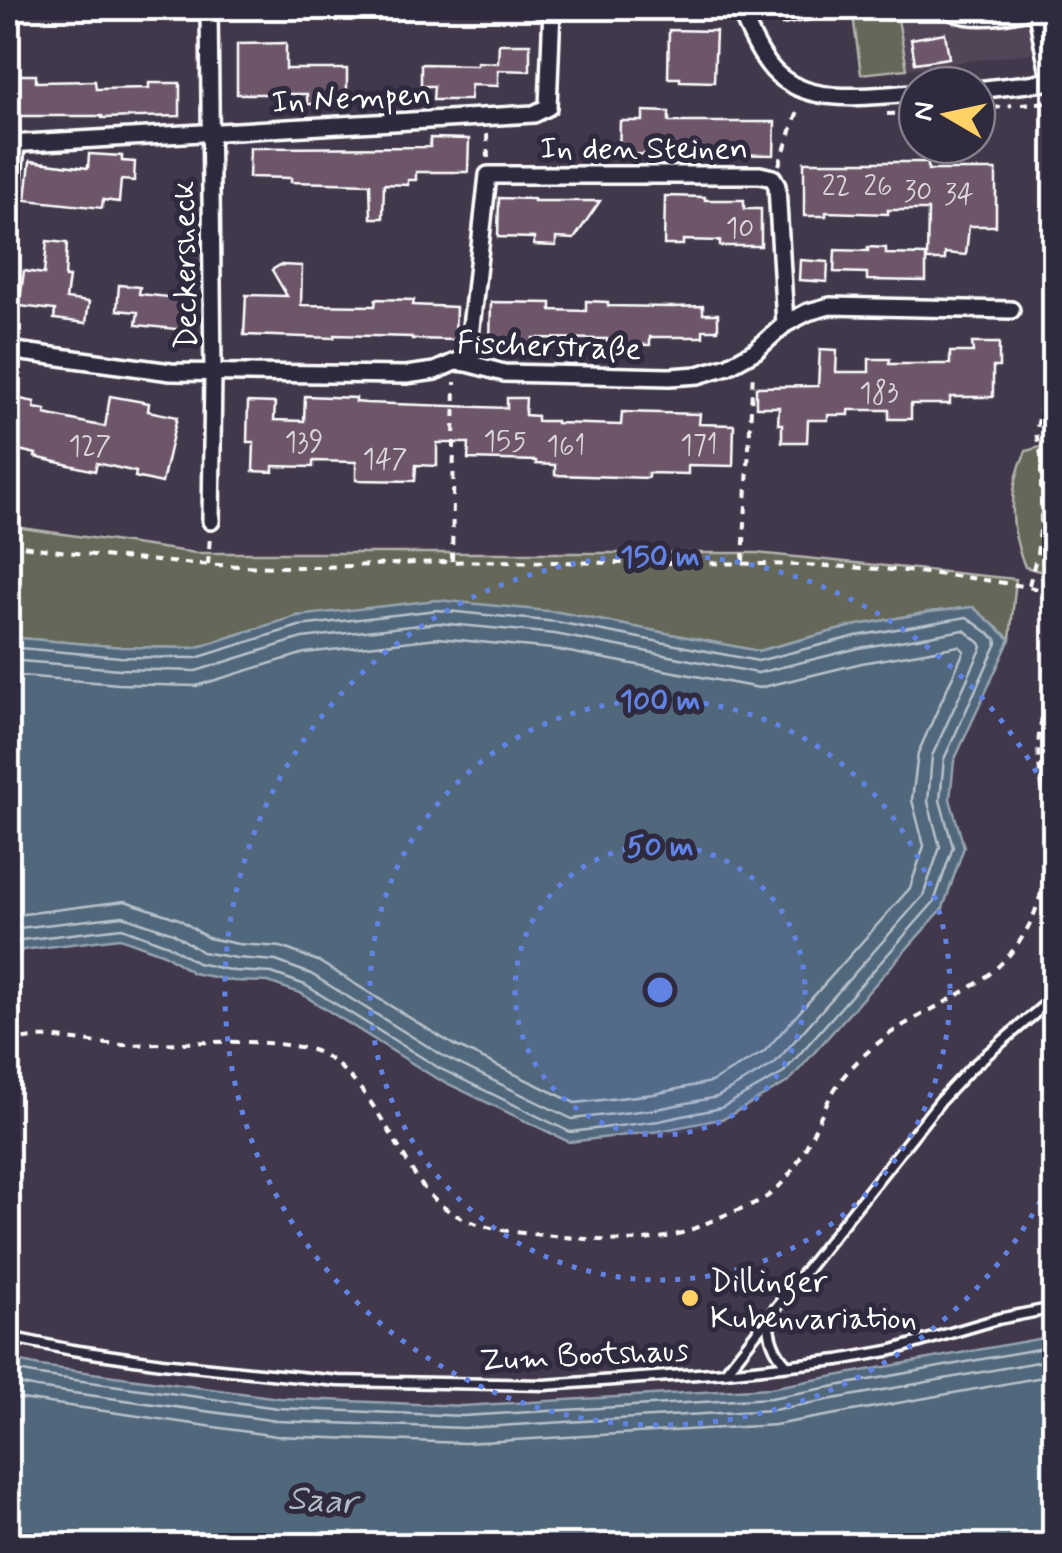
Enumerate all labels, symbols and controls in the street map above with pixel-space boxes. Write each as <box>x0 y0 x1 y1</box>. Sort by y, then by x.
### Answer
north arrow <box>897 65 997 165</box>
street label: In Nempen <box>270 74 432 124</box>
text: N <box>905 99 945 124</box>
street label: In den Steinen <box>540 128 748 170</box>
house number: 22 <box>822 169 850 206</box>
house number: 26 <box>863 169 893 206</box>
house number: 30 <box>904 174 932 211</box>
house number: 34 <box>944 177 974 214</box>
street label: Deckersheck <box>164 180 208 349</box>
house number: 10 <box>726 211 754 248</box>
street label: Fischerstraße <box>456 323 642 371</box>
house number: 183 <box>859 376 899 413</box>
house number: 155 <box>483 424 527 461</box>
house number: 139 <box>284 425 324 462</box>
house number: 171 <box>680 428 718 465</box>
house number: 127 <box>69 429 111 466</box>
house number: 161 <box>547 429 585 466</box>
house number: 147 <box>362 442 408 479</box>
text: 150 m <box>620 538 700 577</box>
text: 100 m <box>620 682 700 721</box>
text: 50 m <box>626 828 694 867</box>
centre of rings <box>642 972 678 1008</box>
place label: Dillinger Kubenvariation <box>710 1261 917 1340</box>
marker: Dillinger Kubenvariation <box>679 1287 701 1309</box>
street label: Zum Bootshaus <box>478 1330 690 1382</box>
water label: Saar <box>286 1476 362 1527</box>

